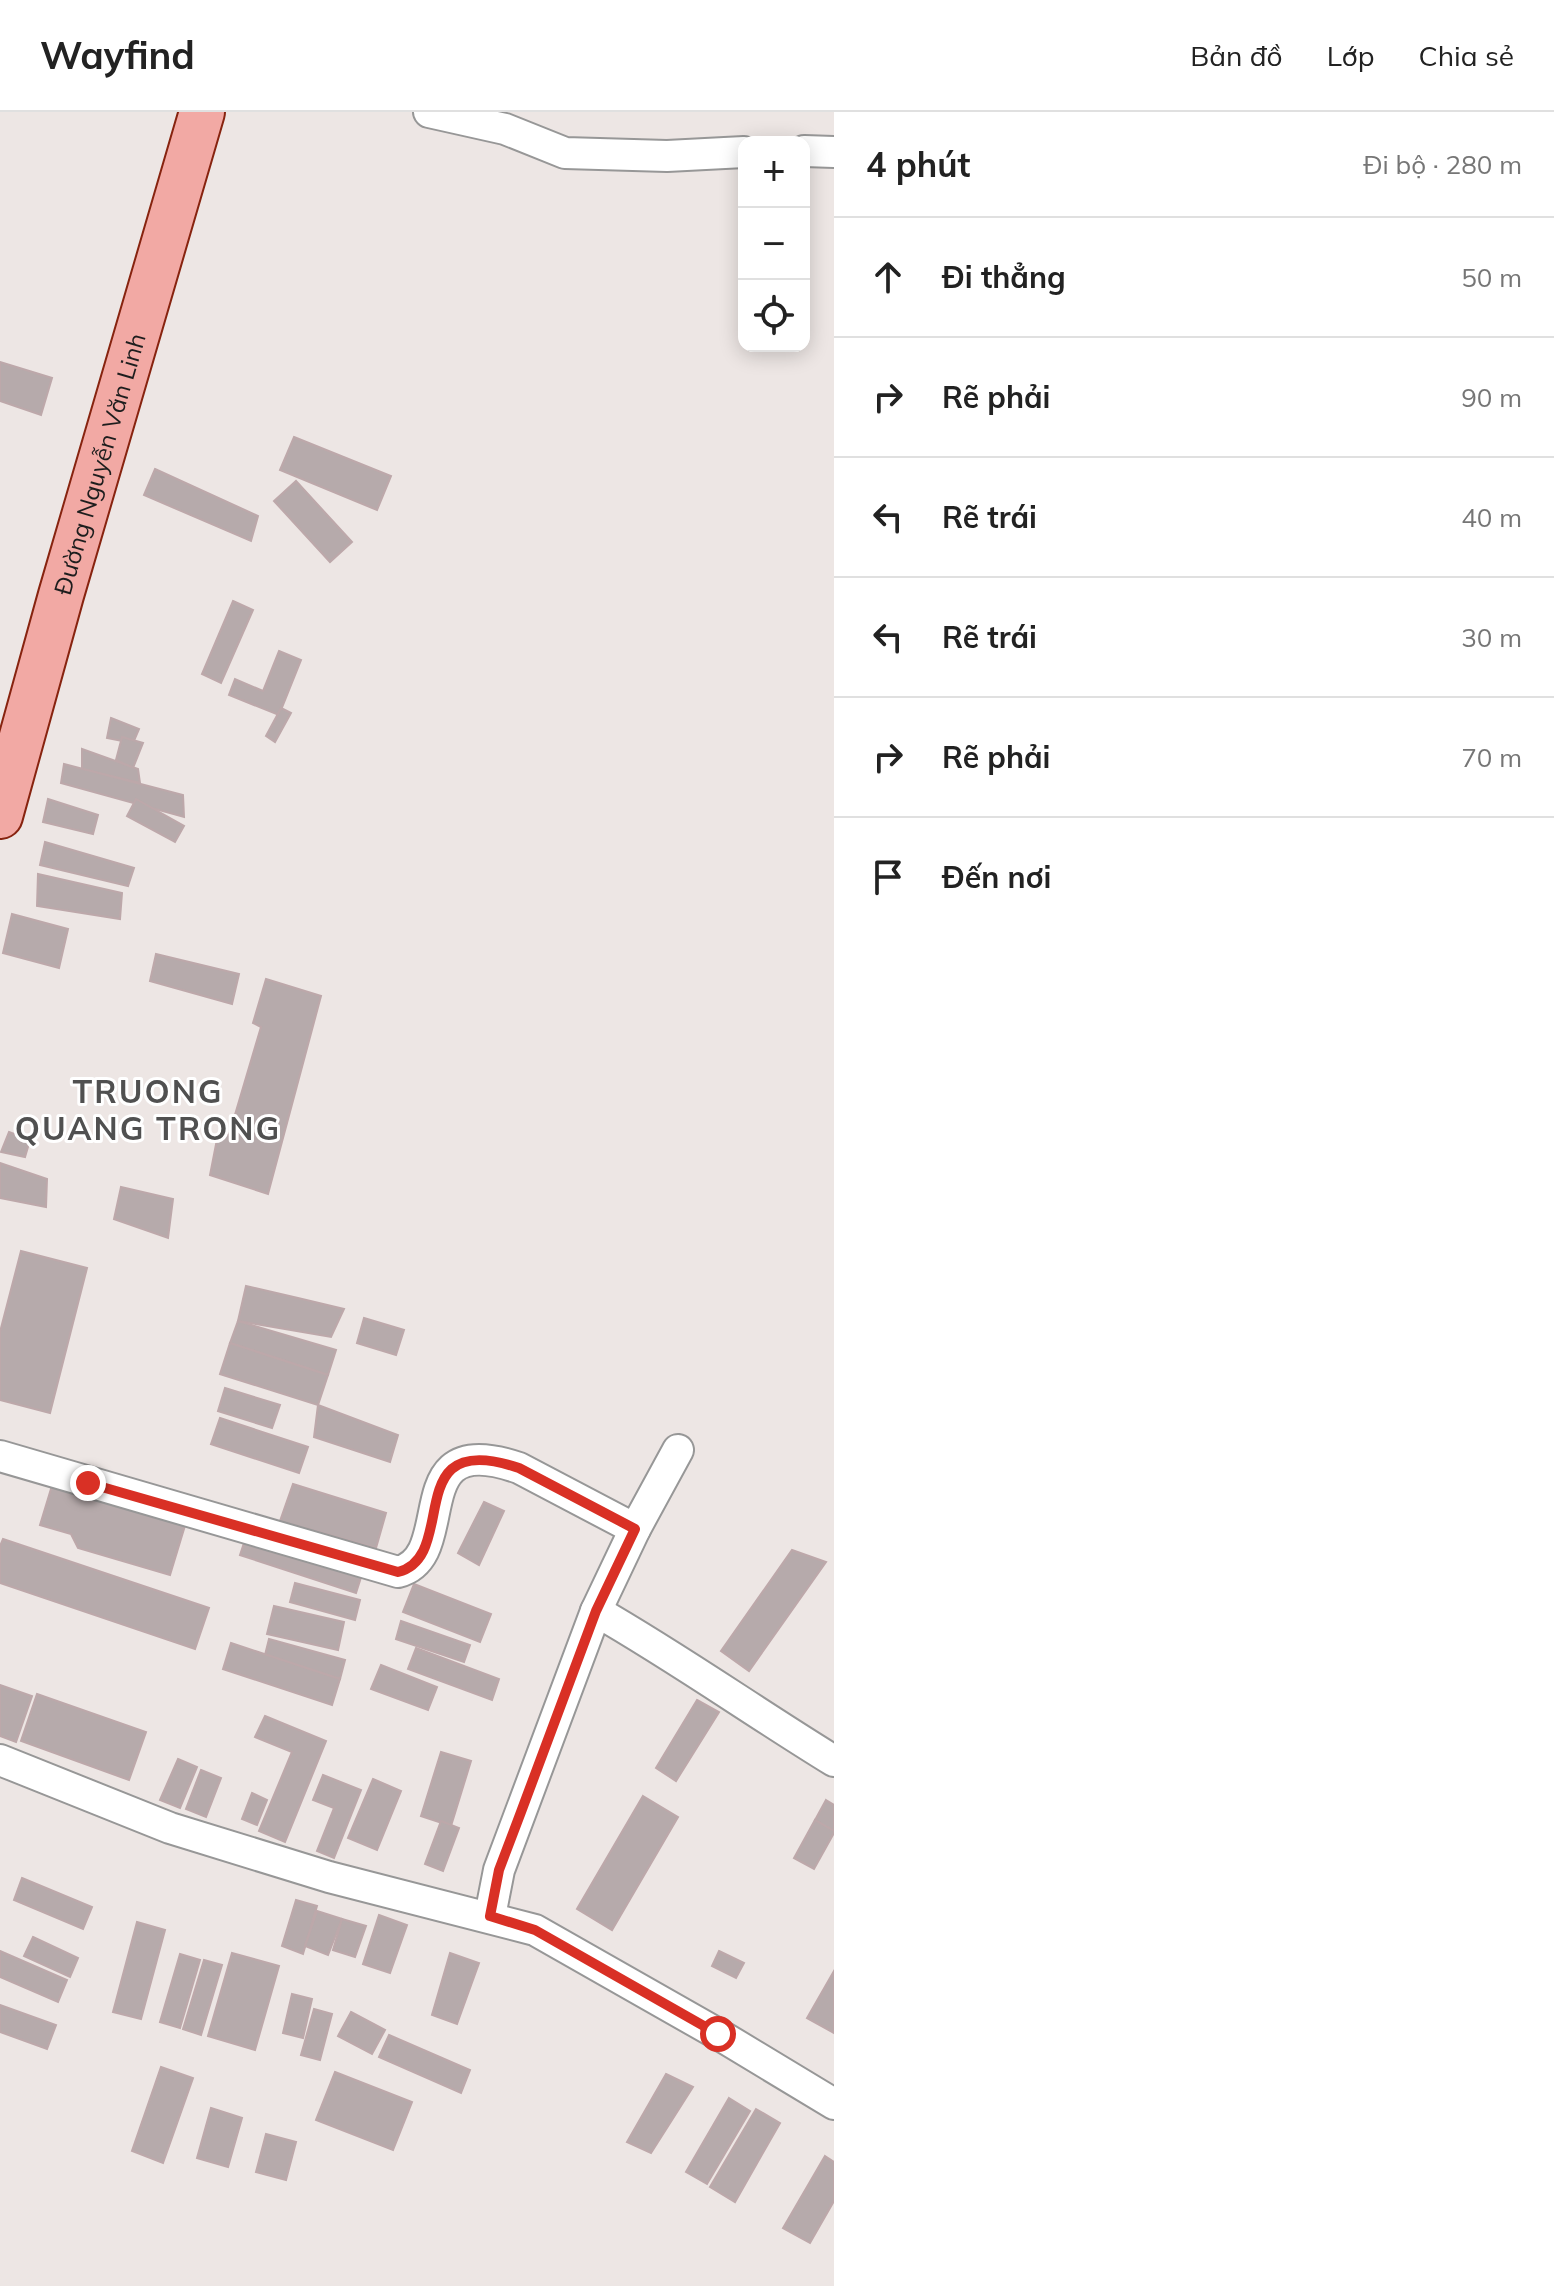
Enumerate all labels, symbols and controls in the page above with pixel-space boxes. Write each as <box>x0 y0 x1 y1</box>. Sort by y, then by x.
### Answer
text: Wayfind <box>40 31 195 79</box>
text: Bản đồ <box>1190 38 1283 73</box>
text: Lớp <box>1327 38 1375 73</box>
text: Chia sẻ <box>1419 38 1514 73</box>
map controls <box>738 136 810 352</box>
button: + <box>738 136 810 208</box>
text: 4 phút <box>866 143 970 186</box>
text: Đi bộ · 280 m <box>1363 148 1522 181</box>
button: − <box>738 208 810 280</box>
icon: ahead <box>866 255 910 299</box>
text: Đi thẳng <box>942 258 1066 296</box>
text: 50 m <box>1461 261 1522 294</box>
button: locate <box>738 280 810 352</box>
street label: Đường Nguyễn Văn Linh <box>47 329 152 598</box>
icon: right <box>866 375 910 419</box>
text: Rẽ phải <box>942 378 1050 416</box>
text: 90 m <box>1461 381 1522 414</box>
icon: left <box>866 495 910 539</box>
text: Rẽ trái <box>942 498 1037 536</box>
text: 40 m <box>1461 501 1522 534</box>
icon: left <box>866 615 910 659</box>
text: Rẽ trái <box>942 618 1037 656</box>
text: 30 m <box>1461 621 1522 654</box>
icon: right <box>866 735 910 779</box>
text: Rẽ phải <box>942 738 1050 776</box>
text: 70 m <box>1461 741 1522 774</box>
icon: arrive <box>866 855 910 899</box>
text: Đến nơi <box>942 858 1051 896</box>
district label: TRUONG QUANG TRONG <box>15 1071 281 1148</box>
route end <box>70 1465 106 1501</box>
route start <box>700 2016 736 2052</box>

